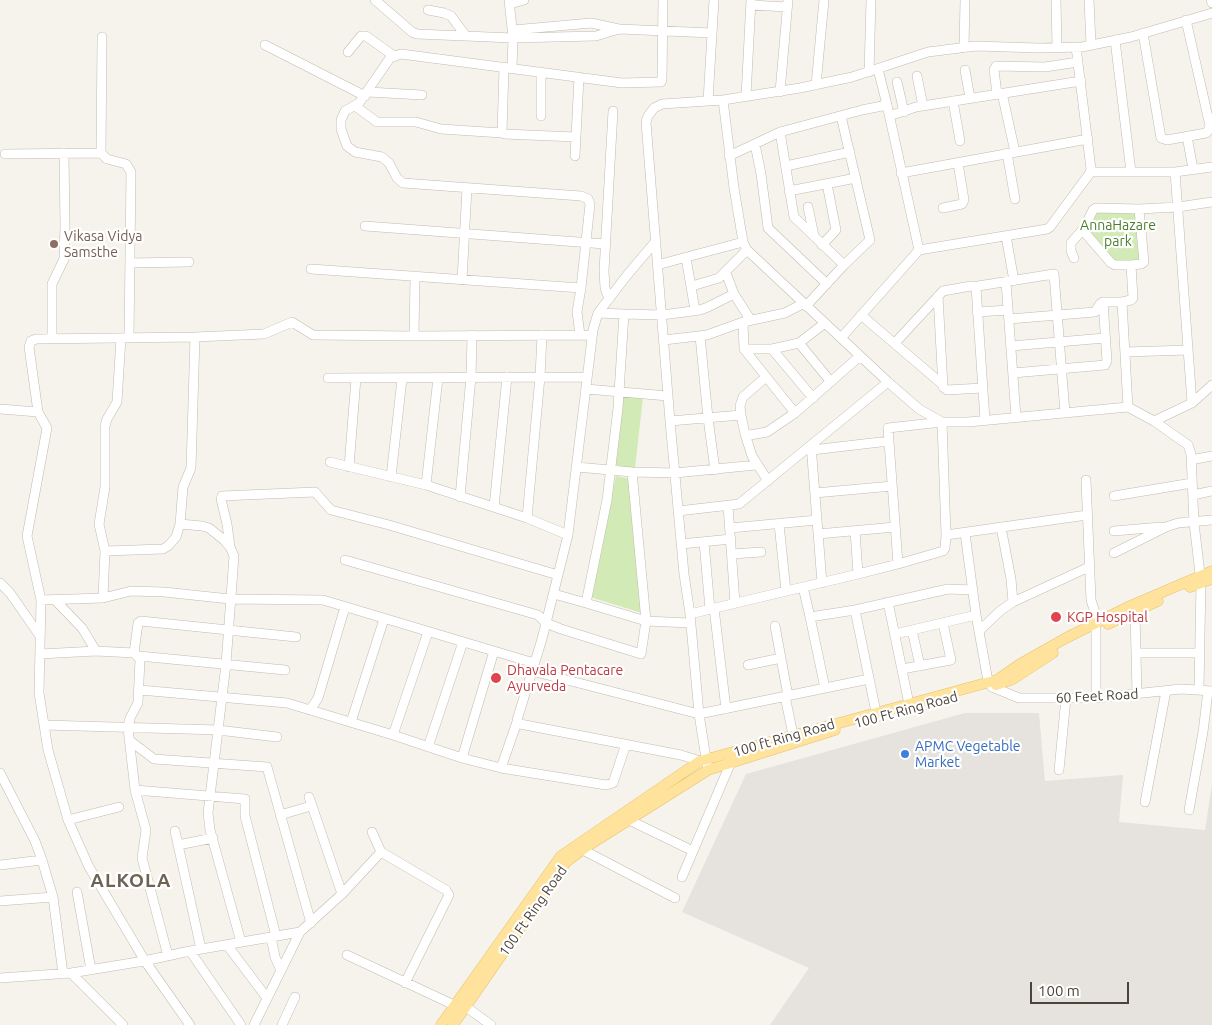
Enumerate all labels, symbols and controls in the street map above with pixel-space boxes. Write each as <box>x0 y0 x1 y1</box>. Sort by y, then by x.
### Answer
park label: AnnaHazare park <box>1080 217 1156 250</box>
place label: Vikasa Vidya Samsthe <box>64 228 142 260</box>
marker: Vikasa Vidya Samsthe <box>48 238 60 250</box>
place label: KGP Hospital <box>1067 609 1148 625</box>
marker: KGP Hospital <box>1049 610 1063 624</box>
place label: Dhavala Pentacare Ayurveda <box>507 662 623 694</box>
marker: Dhavala Pentacare Ayurveda <box>489 671 503 685</box>
street label: 60 Feet Road <box>1055 685 1139 707</box>
street label: 100 Ft Ring Road <box>852 688 960 732</box>
street label: 100 ft Ring Road <box>731 716 837 760</box>
place label: APMC Vegetable Market <box>915 738 1021 770</box>
marker: APMC Vegetable Market <box>899 748 911 760</box>
street label: 100 Ft Ring Road <box>496 863 570 959</box>
district label: ALKOLA <box>90 870 172 892</box>
scale bar <box>1032 972 1131 1004</box>
text: 100 m <box>1038 982 1080 999</box>

